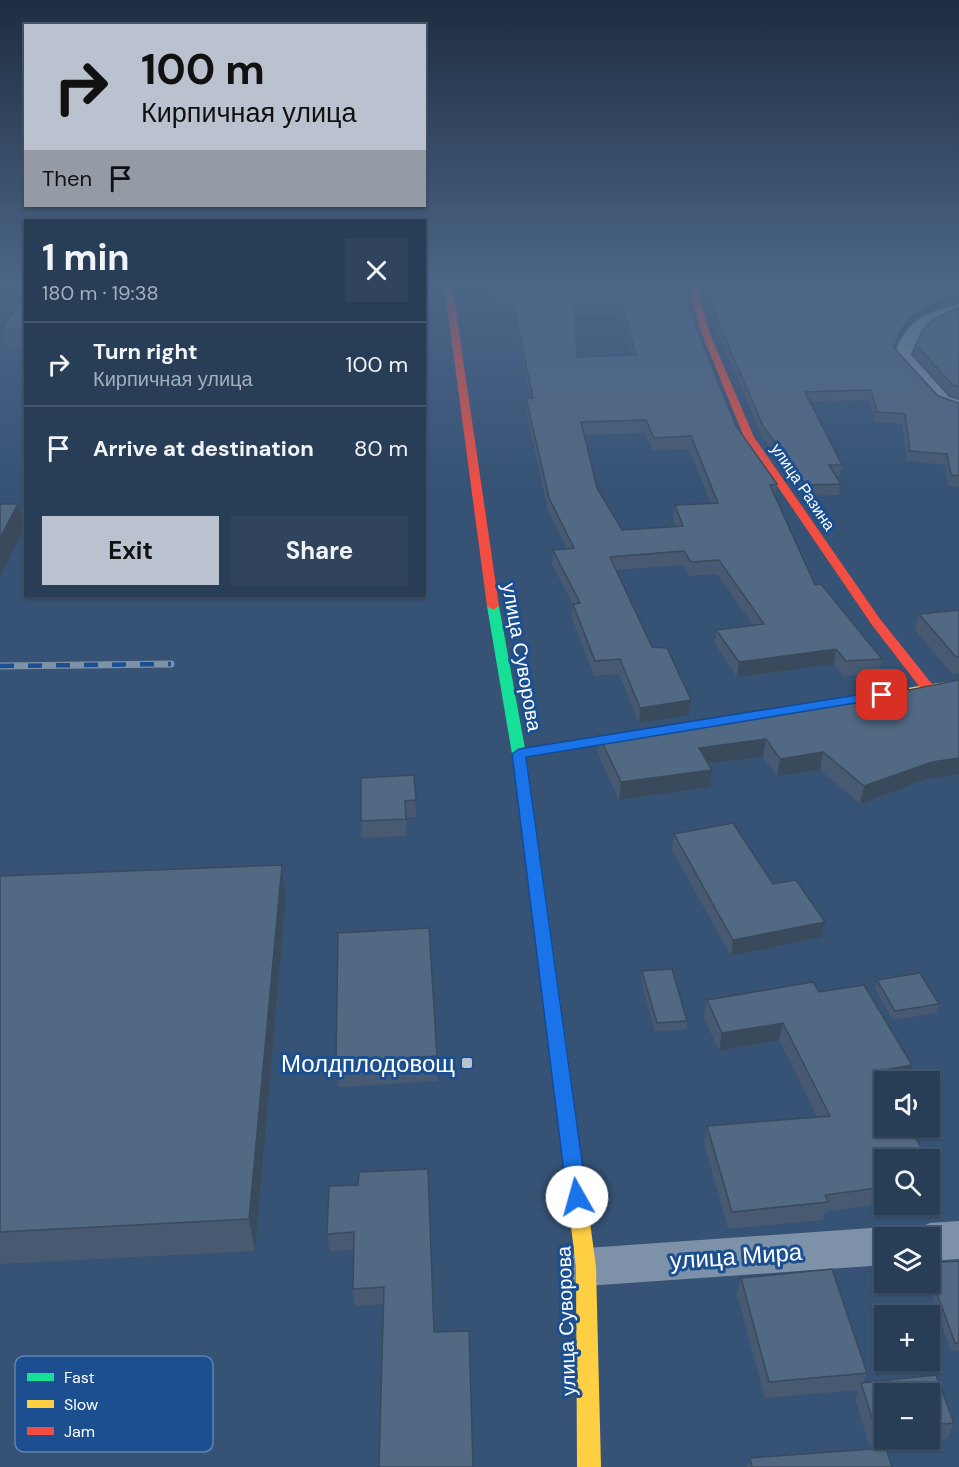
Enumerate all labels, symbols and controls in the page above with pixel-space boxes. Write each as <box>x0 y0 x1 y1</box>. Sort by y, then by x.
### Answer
text: 100 m <box>141 42 265 97</box>
icon: right <box>42 48 120 126</box>
text: Кирпичная улица <box>141 95 357 130</box>
icon: arrive <box>104 162 137 195</box>
text: Then <box>42 164 92 193</box>
text: 1 min <box>42 234 130 281</box>
button: close <box>345 239 408 302</box>
text: 180 m · 19:38 <box>42 280 159 306</box>
text: Turn right <box>93 337 198 366</box>
icon: right <box>42 348 75 381</box>
text: 100 m <box>346 350 408 379</box>
text: Кирпичная улица <box>93 366 253 392</box>
icon: arrive <box>42 432 75 465</box>
text: Arrive at destination <box>93 434 314 463</box>
text: 80 m <box>354 434 408 463</box>
street label: улица Разина <box>766 439 840 535</box>
button: Exit <box>42 516 219 585</box>
button: Share <box>231 516 408 585</box>
street label: улица Суворова <box>496 581 548 734</box>
pin <box>856 669 907 720</box>
icon: arrive <box>865 678 898 711</box>
place label: Молдплодовощ <box>281 1048 455 1079</box>
marker: Молдплодовощ <box>460 1056 474 1070</box>
map controls <box>874 1071 940 1449</box>
button: sound <box>874 1071 940 1137</box>
button: search <box>874 1149 940 1215</box>
position arrow <box>545 1165 609 1229</box>
button: layers <box>874 1227 940 1293</box>
street label: улица Мира <box>669 1236 804 1276</box>
street label: улица Суворова <box>550 1245 582 1396</box>
button: + <box>874 1305 940 1371</box>
legend <box>15 1356 213 1452</box>
text: Fast <box>64 1367 95 1388</box>
button: − <box>874 1383 940 1449</box>
text: Slow <box>64 1394 98 1415</box>
text: Jam <box>64 1421 95 1442</box>

